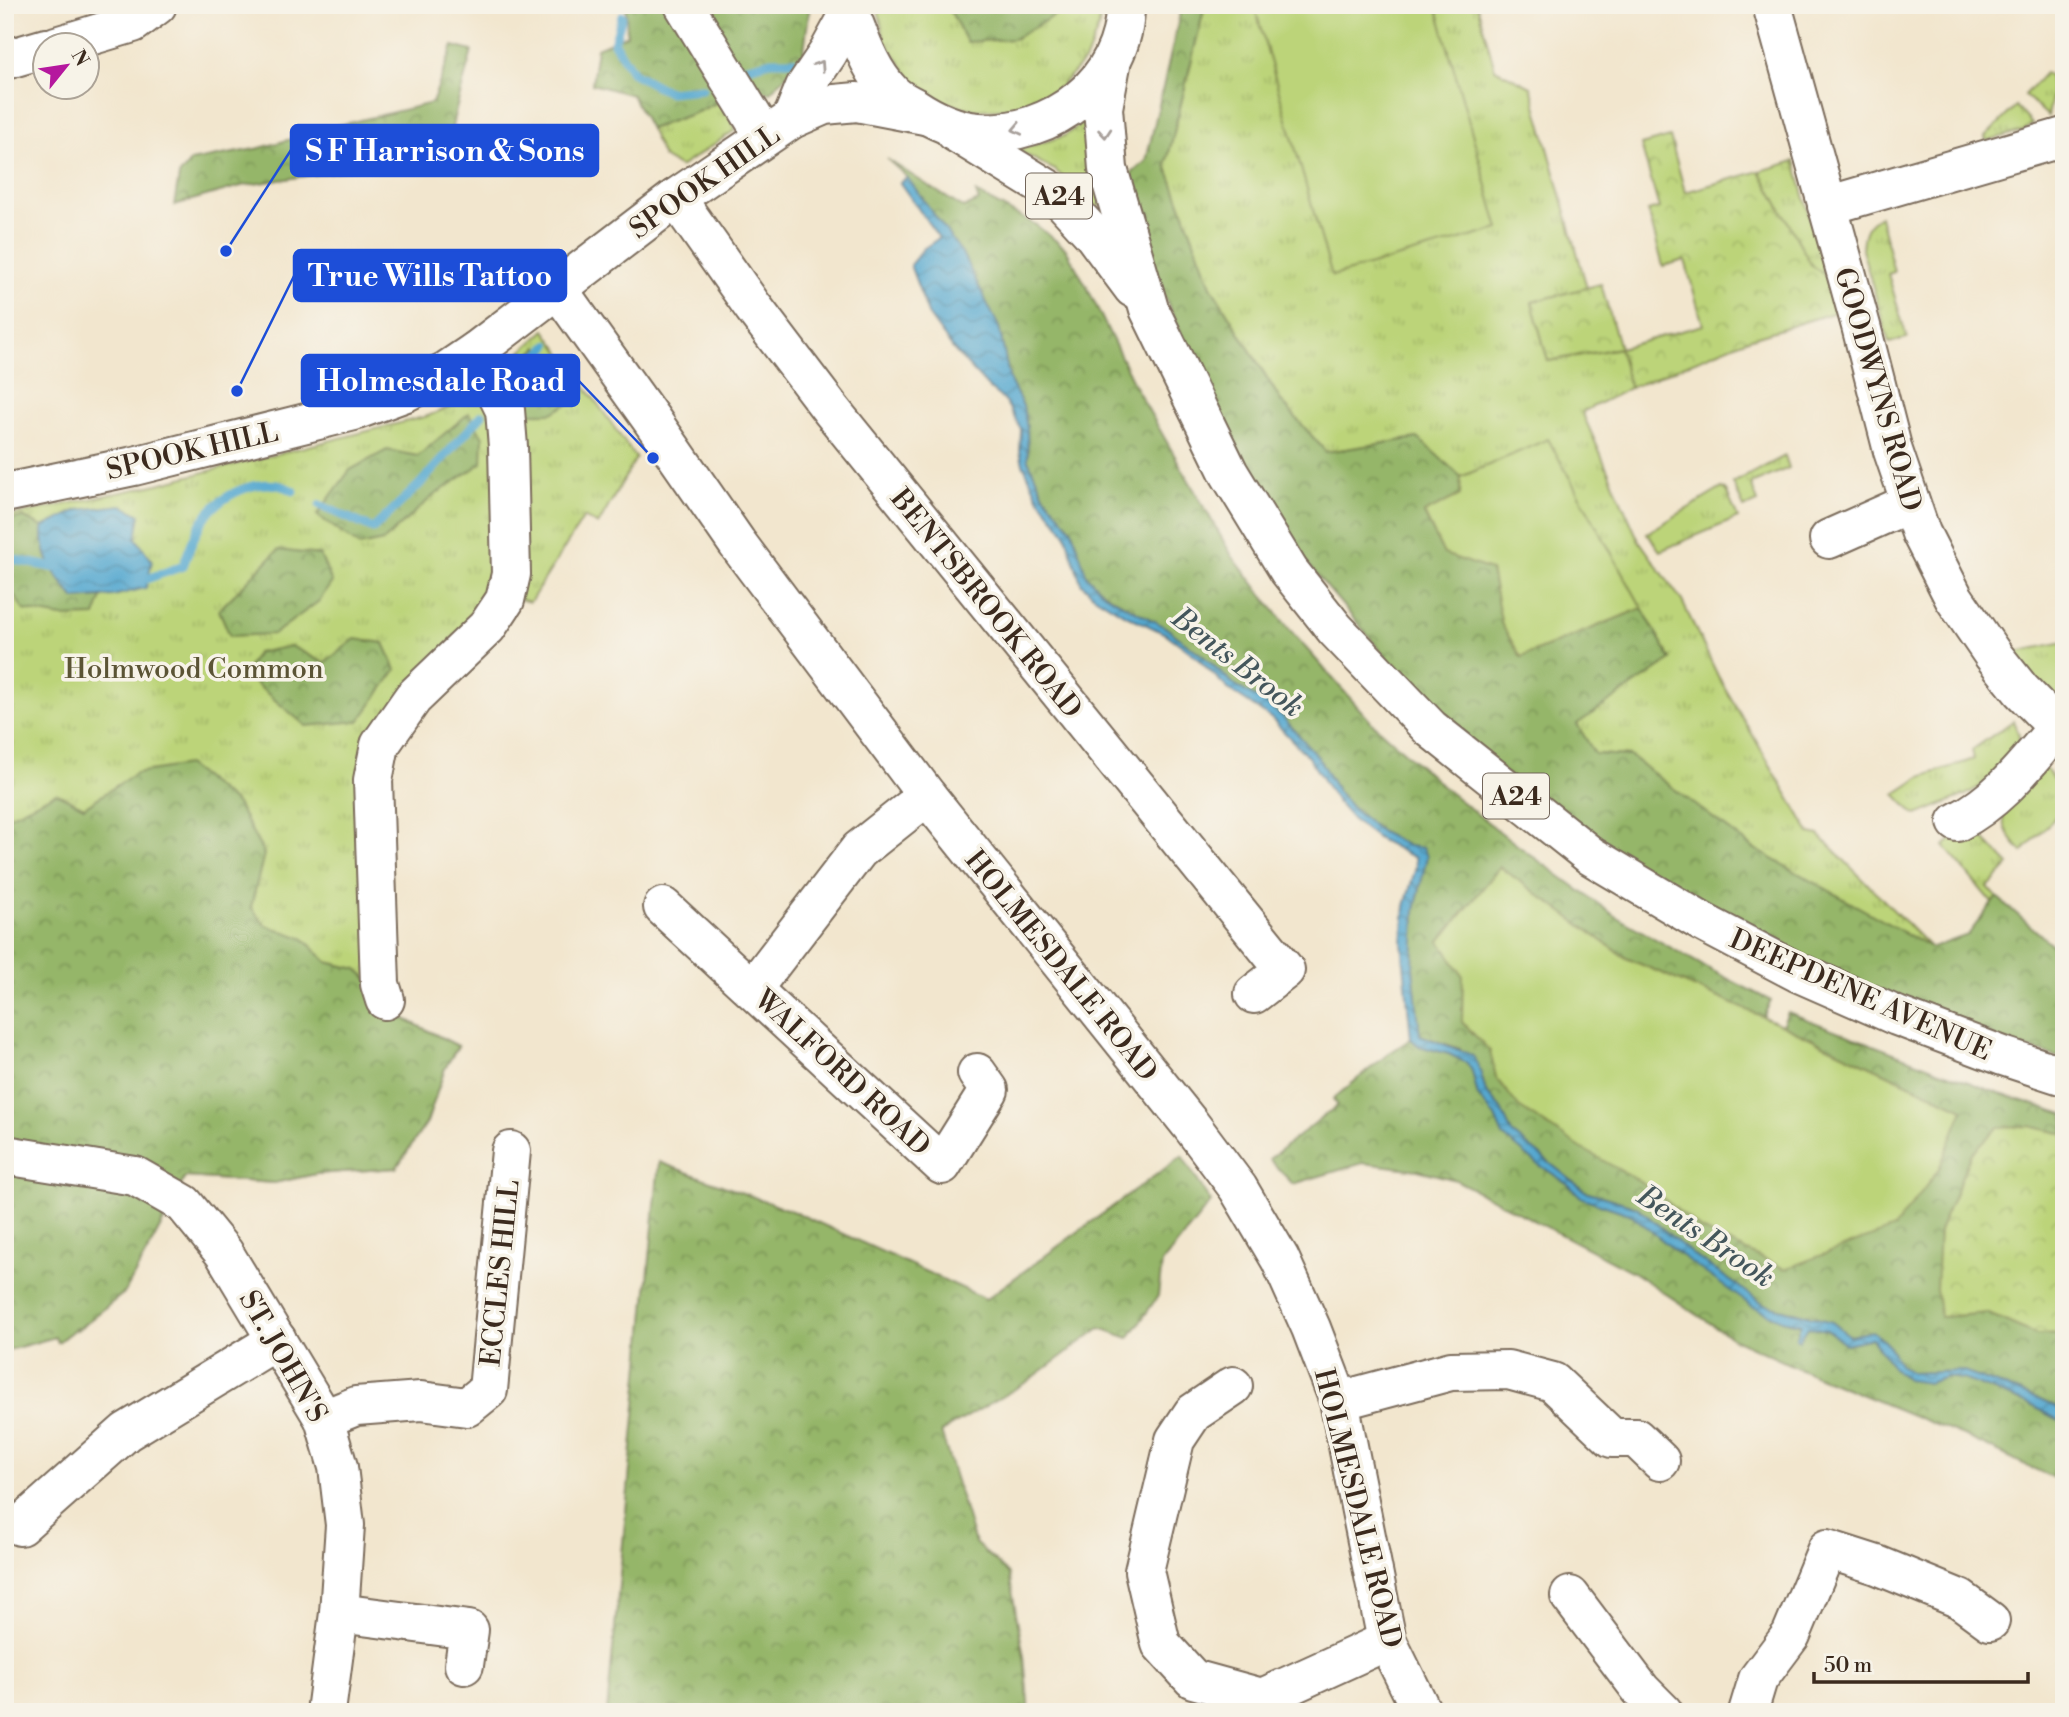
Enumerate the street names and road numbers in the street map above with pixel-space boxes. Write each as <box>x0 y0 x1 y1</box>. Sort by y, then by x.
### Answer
street label: SPOOK HILL <box>623 118 787 247</box>
road number: A24 <box>1026 174 1092 218</box>
street label: GOODWYNS ROAD <box>1826 264 1929 515</box>
street label: SPOOK HILL <box>103 415 282 488</box>
street label: BENTSBROOK ROAD <box>882 481 1089 726</box>
road number: A24 <box>1483 774 1549 818</box>
street label: HOLMESDALE ROAD <box>957 843 1165 1088</box>
street label: DEEPDENE AVENUE <box>1724 922 1997 1069</box>
street label: WALFORD ROAD <box>746 982 937 1164</box>
street label: ECCLES HILL <box>473 1178 528 1368</box>
street label: ST. JOHN'S <box>231 1285 334 1429</box>
street label: HOLMESDALE ROAD <box>1306 1365 1409 1652</box>

